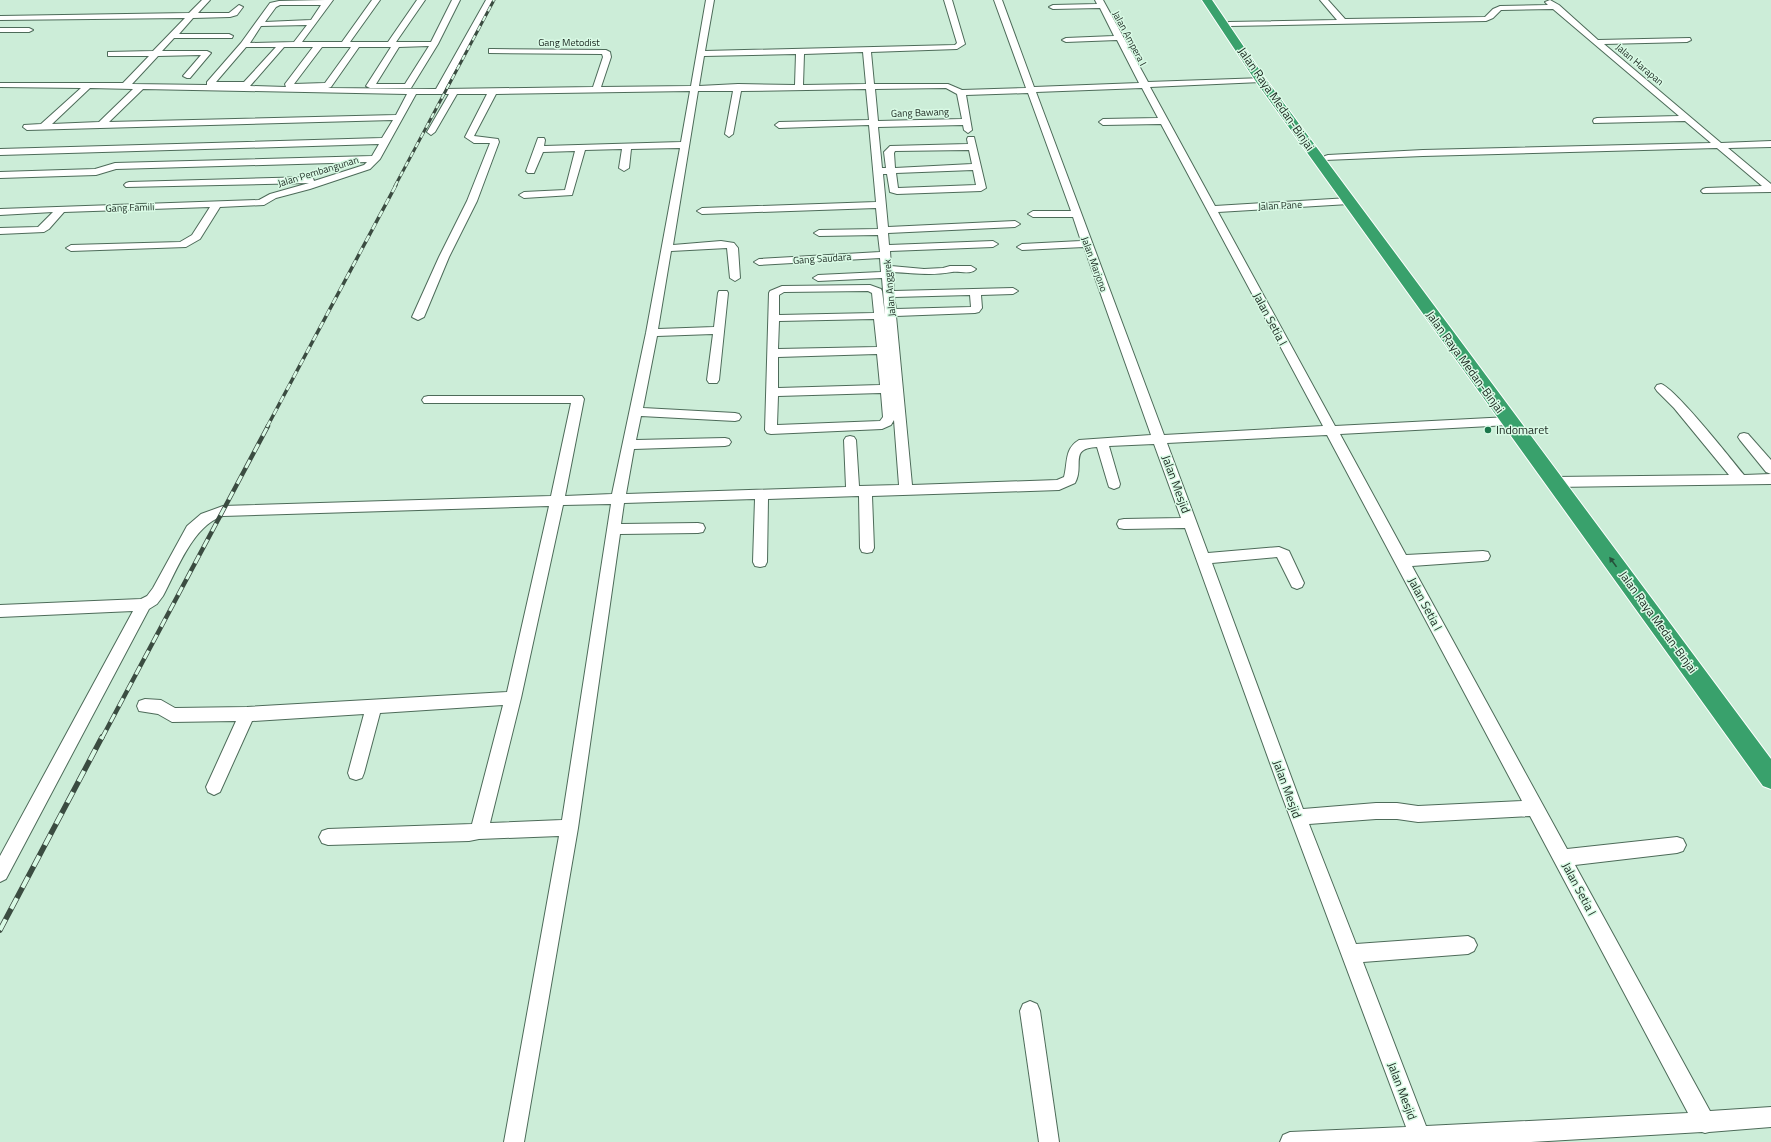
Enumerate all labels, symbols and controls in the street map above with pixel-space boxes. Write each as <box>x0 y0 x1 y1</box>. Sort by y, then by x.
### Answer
street label: Jalan Ampera I <box>1109 8 1150 68</box>
street label: Gang Metodist <box>538 35 600 50</box>
street label: Jalan Harapan <box>1612 40 1667 89</box>
street label: Jalan Raya Medan-Binjai <box>1233 43 1319 155</box>
street label: Gang Bawang <box>891 104 949 121</box>
street label: Jalan Pembangunan <box>276 152 360 191</box>
street label: Jalan Pane <box>1258 197 1302 214</box>
street label: Gang Famili <box>105 199 155 216</box>
street label: Jalan Marjono <box>1078 234 1111 294</box>
street label: Gang Saudara <box>792 249 852 268</box>
street label: Jalan Anggrek <box>879 258 899 317</box>
street label: Jalan Setia I <box>1248 289 1293 349</box>
street label: Jalan Raya Medan-Binjai <box>1422 306 1509 417</box>
place label: Indomaret <box>1496 420 1549 439</box>
marker: Indomaret <box>1483 425 1493 435</box>
street label: Jalan Mesjid <box>1157 452 1196 516</box>
one-way arrow <box>1609 556 1617 567</box>
street label: Jalan Raya Medan-Binjai <box>1615 566 1702 677</box>
street label: Jalan Setia I <box>1403 574 1448 634</box>
street label: Jalan Mesjid <box>1268 757 1307 821</box>
street label: Jalan Setia I <box>1557 859 1602 919</box>
street label: Jalan Mesjid <box>1383 1059 1422 1123</box>

